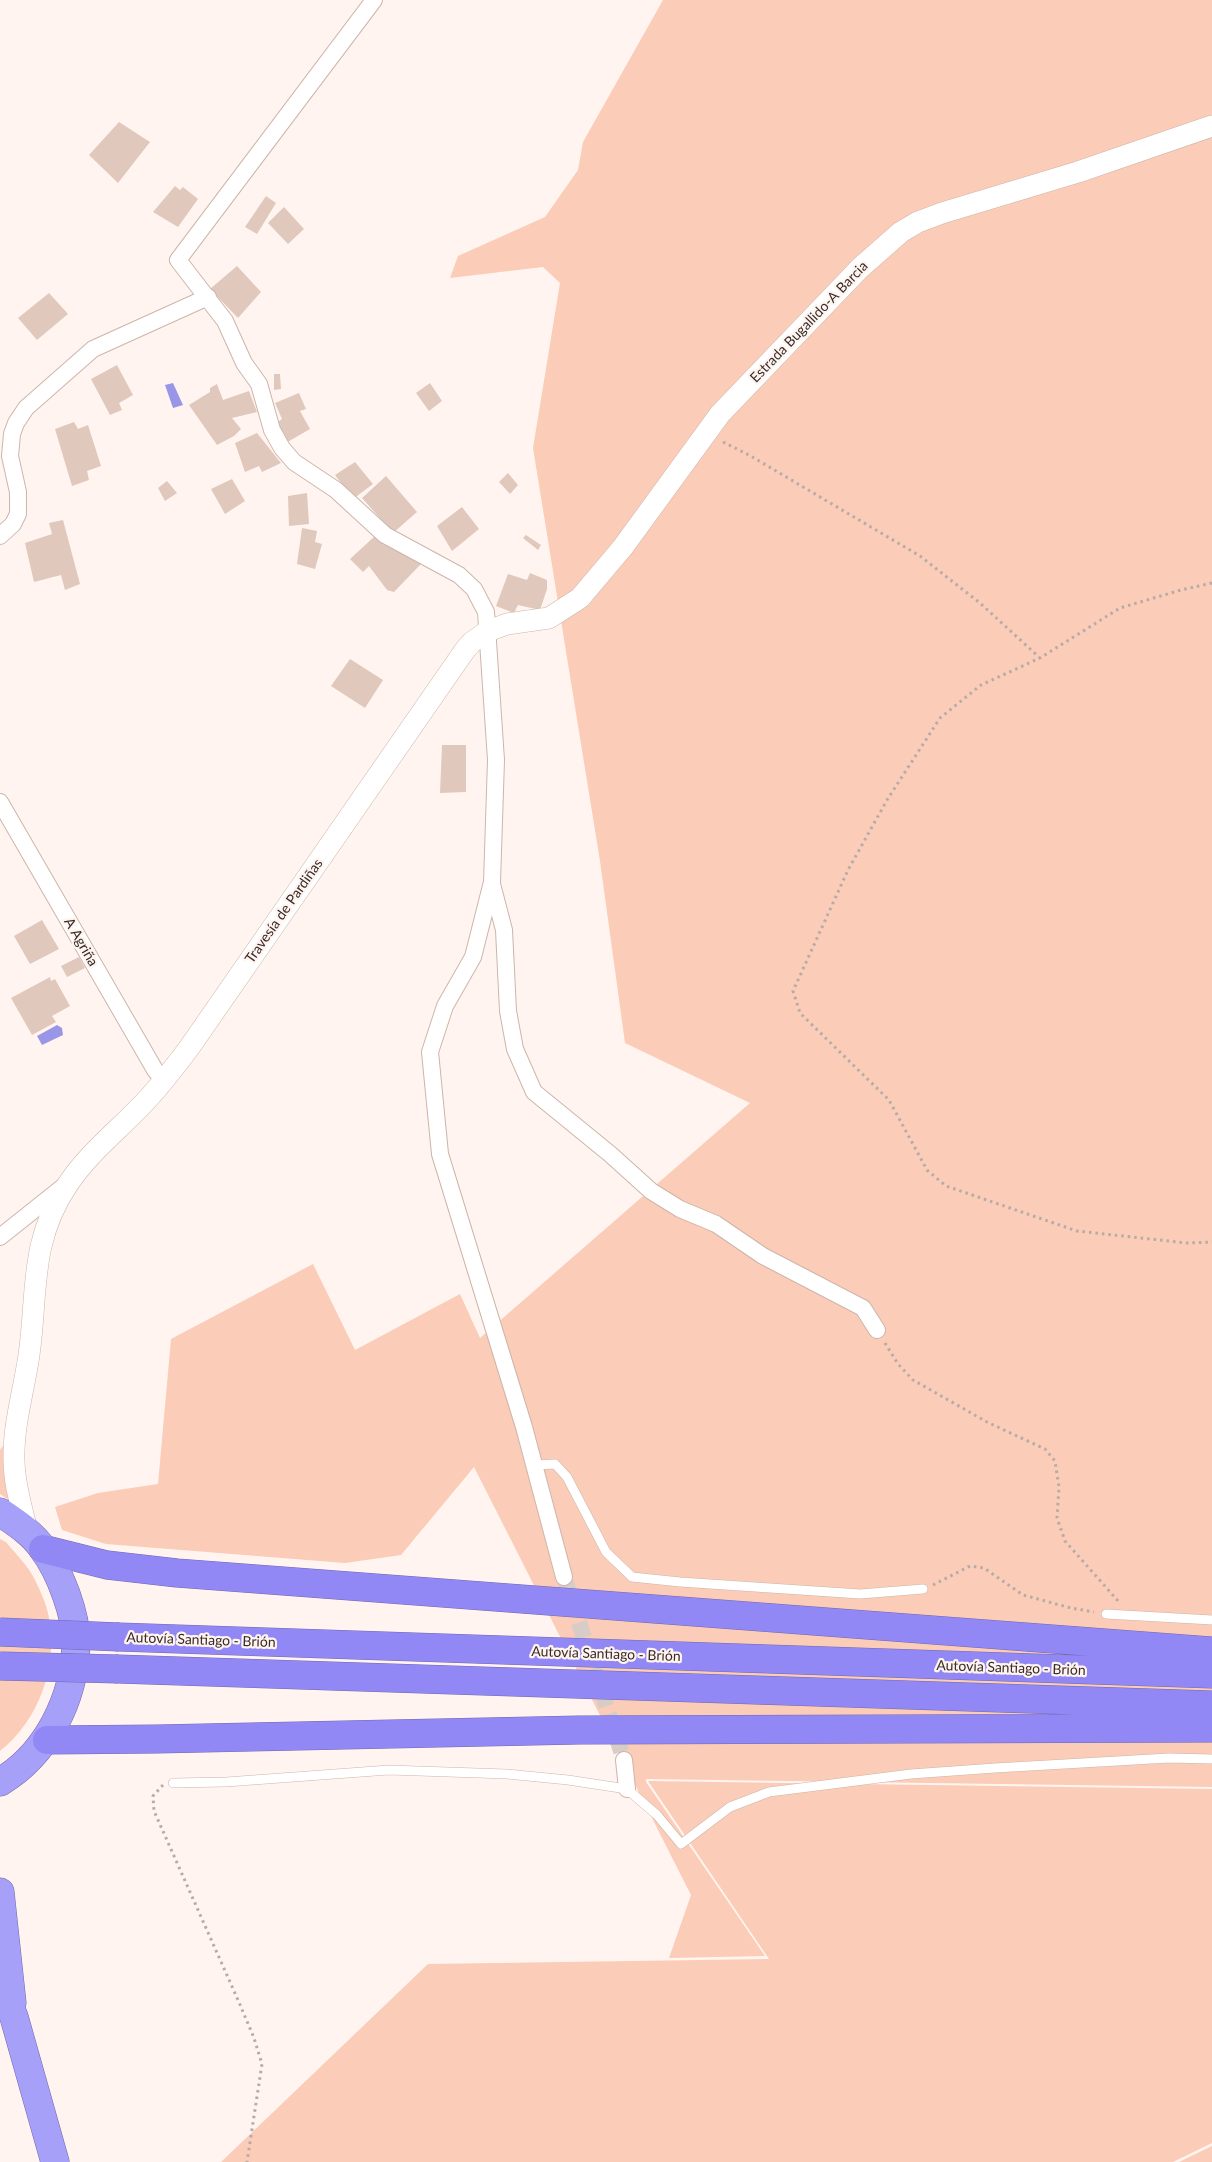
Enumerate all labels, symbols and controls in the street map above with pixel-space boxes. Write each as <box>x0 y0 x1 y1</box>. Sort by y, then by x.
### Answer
street label: Estrada Bugallido-A Barcia <box>747 258 871 386</box>
street label: Travesía de Pardiñas <box>242 856 326 966</box>
street label: A Agriña <box>60 915 102 969</box>
street label: Autovía Santiago - Brión <box>126 1629 276 1651</box>
street label: Autovía Santiago - Brión <box>531 1643 681 1665</box>
street label: Autovía Santiago - Brión <box>936 1657 1086 1679</box>

